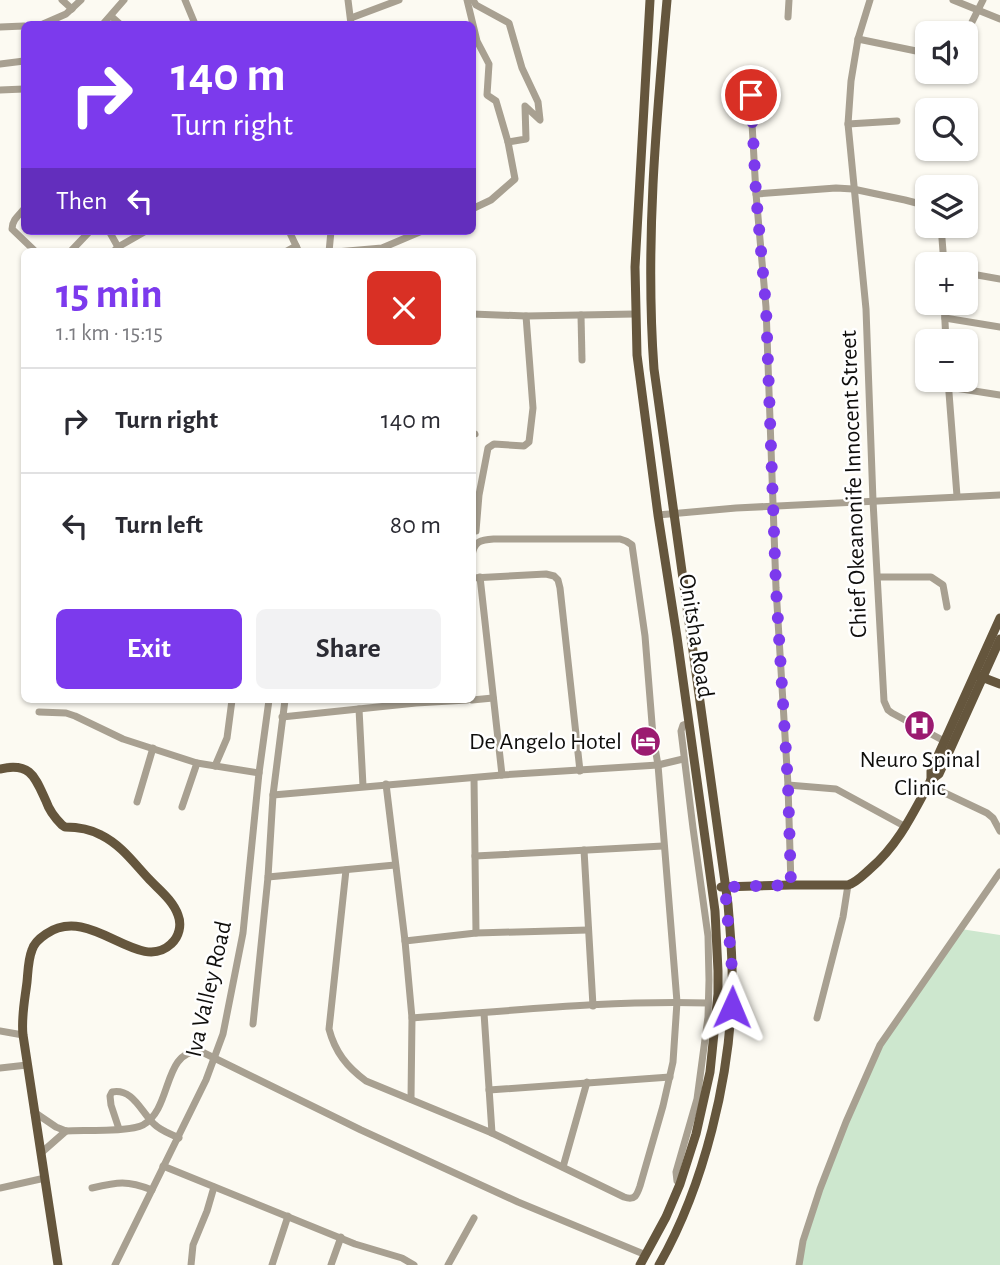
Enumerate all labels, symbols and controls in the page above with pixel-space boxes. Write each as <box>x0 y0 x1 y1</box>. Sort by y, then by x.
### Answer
map controls <box>915 21 978 392</box>
button: sound <box>915 21 978 84</box>
icon: right <box>56 49 147 140</box>
text: 140 m <box>171 51 286 100</box>
pin <box>721 65 781 125</box>
icon: arrive <box>732 76 770 114</box>
button: search <box>915 98 978 161</box>
text: Turn right <box>171 109 293 141</box>
button: layers <box>915 175 978 238</box>
icon: left <box>121 182 159 220</box>
text: Then <box>56 188 107 214</box>
button: + <box>915 252 978 315</box>
button: close <box>367 271 441 345</box>
text: 15 min <box>56 273 163 315</box>
text: 1.1 km · 15:15 <box>56 322 163 345</box>
street label: Chief Okeanonife Innocent Street <box>837 329 871 638</box>
button: − <box>915 329 978 392</box>
icon: right <box>56 402 94 440</box>
text: Turn right <box>115 407 218 433</box>
text: 140 m <box>381 407 441 433</box>
icon: left <box>56 507 94 545</box>
text: Turn left <box>115 512 203 538</box>
text: 80 m <box>390 512 441 538</box>
street label: Onitsha Road <box>674 572 718 700</box>
button: Exit <box>56 609 242 689</box>
button: Share <box>256 609 441 689</box>
hospital icon: Neuro Spinal Clinic <box>903 709 937 743</box>
hotel icon: De Angelo Hotel <box>628 725 662 759</box>
place label: De Angelo Hotel <box>469 730 622 754</box>
place label: Neuro Spinal Clinic <box>859 748 981 800</box>
street label: Iva Valley Road <box>182 919 236 1059</box>
position arrow <box>695 970 769 1044</box>

